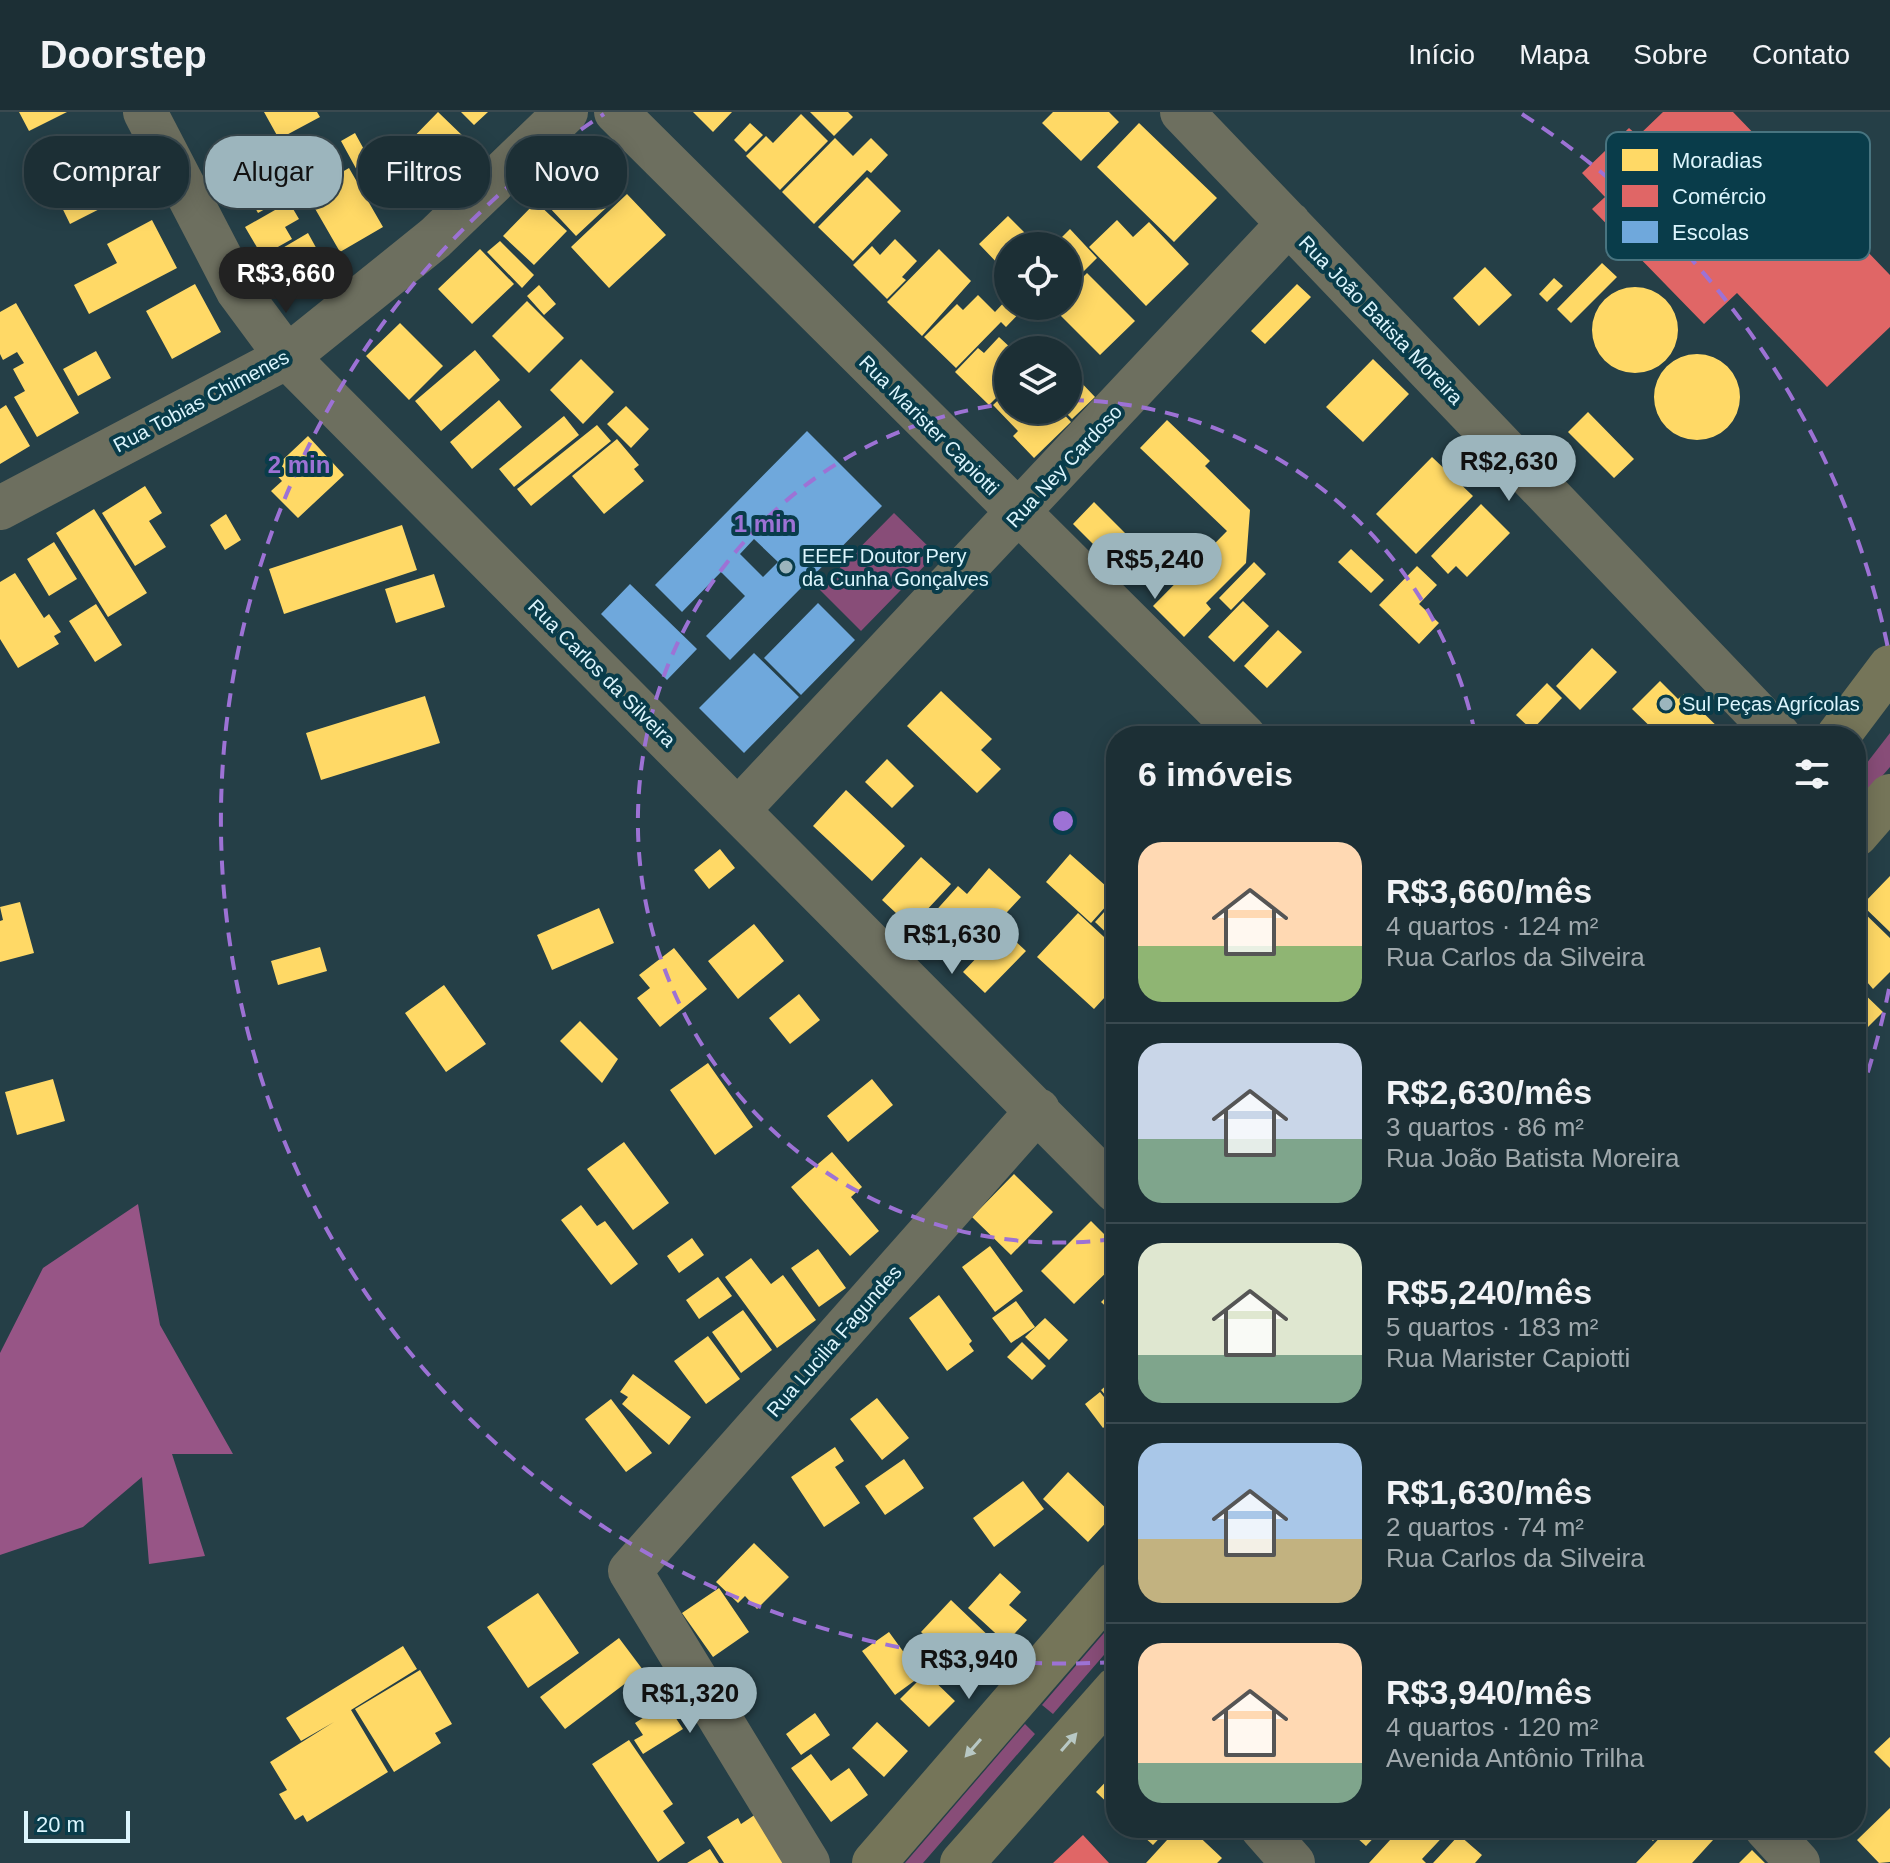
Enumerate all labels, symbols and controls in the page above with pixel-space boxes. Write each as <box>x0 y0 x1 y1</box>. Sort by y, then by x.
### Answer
text: Doorstep <box>40 34 207 76</box>
text: Início <box>1408 39 1475 70</box>
text: Mapa <box>1519 39 1589 70</box>
text: Sobre <box>1633 39 1708 70</box>
text: Contato <box>1752 39 1850 70</box>
legend <box>1606 132 1870 260</box>
chip: Comprar <box>24 136 189 208</box>
chip: Alugar <box>205 136 342 208</box>
chip: Filtros <box>358 136 490 208</box>
chip: Novo <box>506 136 627 208</box>
text: Moradias <box>1672 148 1762 173</box>
text: Comércio <box>1672 184 1766 209</box>
text: Escolas <box>1672 220 1749 245</box>
street label: Rua João Batista Moreira <box>1295 231 1468 409</box>
map controls <box>994 232 1082 424</box>
button: locate <box>994 232 1082 320</box>
pin: R$3,660 <box>212 247 360 315</box>
text: R$3,660 <box>237 258 335 288</box>
button: layers <box>994 336 1082 424</box>
street label: Rua Tobias Chimenes <box>110 345 292 457</box>
street label: Rua Marister Capiotti <box>855 351 1003 499</box>
street label: Rua Ney Cardoso <box>1002 400 1126 532</box>
pin: R$2,630 <box>1435 435 1583 503</box>
text: R$2,630 <box>1460 446 1558 476</box>
text: 2 min <box>268 451 330 478</box>
text: 1 min <box>734 510 796 537</box>
pin: R$5,240 <box>1081 533 1229 601</box>
text: R$5,240 <box>1106 544 1204 574</box>
place label: EEEF Doutor Pery da Cunha Gonçalves <box>802 545 989 590</box>
marker: EEEF Doutor Pery da Cunha Gonçalves <box>777 558 795 576</box>
street label: Rua Carlos da Silveira <box>524 595 681 752</box>
place label: Sul Peças Agrícolas <box>1682 693 1860 715</box>
marker: Sul Peças Agrícolas <box>1657 695 1675 713</box>
icon: filters <box>1790 752 1834 796</box>
text: 6 imóveis <box>1138 755 1293 793</box>
centre of rings <box>1049 807 1077 835</box>
text: R$3,660/mês <box>1386 872 1592 910</box>
icon: home <box>1202 874 1298 970</box>
pin: R$1,630 <box>878 908 1026 976</box>
text: 4 quartos · 124 m² <box>1386 911 1598 941</box>
text: R$1,630 <box>903 919 1001 949</box>
text: Rua Carlos da Silveira <box>1386 942 1645 972</box>
text: R$2,630/mês <box>1386 1073 1592 1111</box>
icon: home <box>1202 1075 1298 1171</box>
text: 3 quartos · 86 m² <box>1386 1112 1584 1142</box>
text: Rua João Batista Moreira <box>1386 1143 1679 1173</box>
street label: Rua Lucilia Fagundes <box>762 1261 906 1421</box>
text: R$5,240/mês <box>1386 1273 1592 1311</box>
icon: home <box>1202 1275 1298 1371</box>
text: 5 quartos · 183 m² <box>1386 1312 1598 1342</box>
text: Rua Marister Capiotti <box>1386 1343 1630 1373</box>
text: R$1,630/mês <box>1386 1473 1592 1511</box>
icon: home <box>1202 1475 1298 1571</box>
text: 2 quartos · 74 m² <box>1386 1512 1584 1542</box>
text: Rua Carlos da Silveira <box>1386 1543 1645 1573</box>
pin: R$3,940 <box>895 1633 1043 1701</box>
text: R$3,940 <box>920 1644 1018 1674</box>
pin: R$1,320 <box>616 1667 764 1735</box>
text: R$3,940/mês <box>1386 1673 1592 1711</box>
icon: home <box>1202 1675 1298 1771</box>
text: R$1,320 <box>641 1678 739 1708</box>
text: 4 quartos · 120 m² <box>1386 1712 1598 1742</box>
one-way arrow <box>1060 1732 1078 1751</box>
one-way arrow <box>965 1738 983 1757</box>
text: Avenida Antônio Trilha <box>1386 1743 1644 1773</box>
scale bar <box>24 1807 130 1843</box>
text: 20 m <box>36 1812 85 1837</box>

